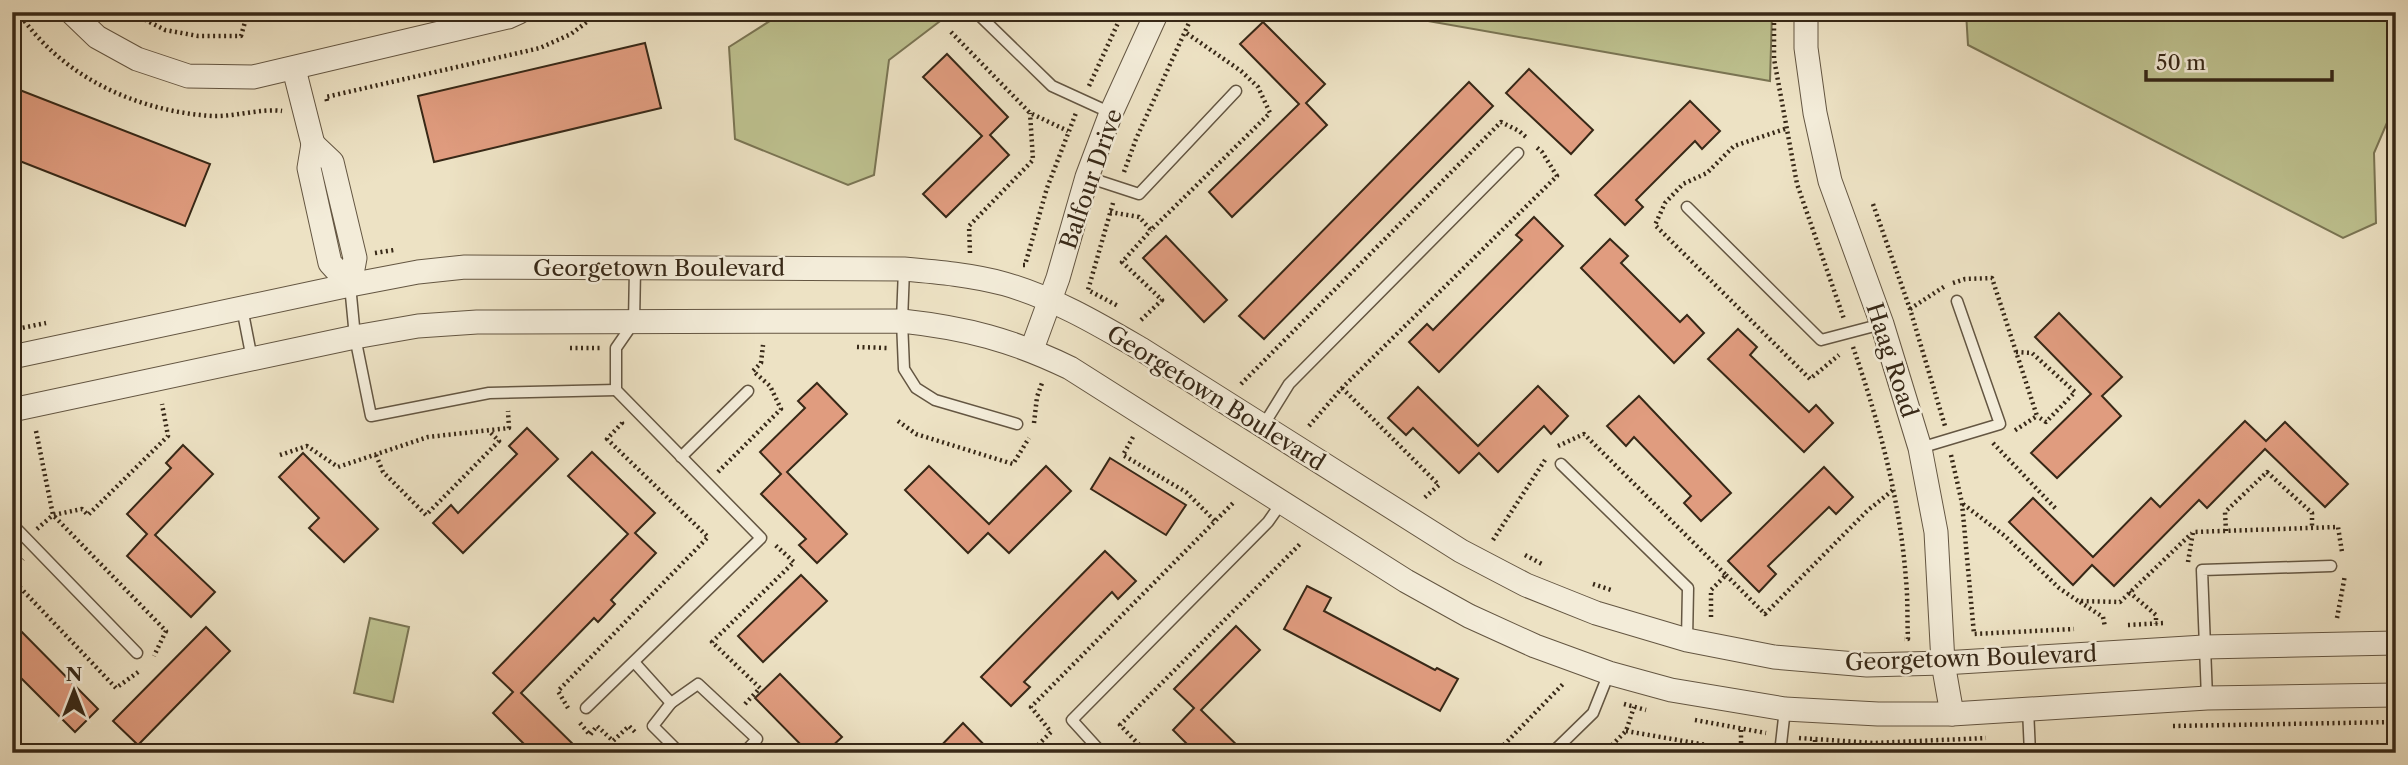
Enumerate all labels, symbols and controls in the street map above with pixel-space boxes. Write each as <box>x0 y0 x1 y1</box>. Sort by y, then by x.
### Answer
scale bar <box>2146 38 2331 82</box>
text: 50 m <box>2156 50 2206 75</box>
street label: Balfour Drive <box>1054 105 1128 253</box>
street label: Georgetown Boulevard <box>533 254 785 282</box>
street label: Haag Road <box>1860 299 1924 421</box>
street label: Georgetown Boulevard <box>1102 319 1330 477</box>
street label: Georgetown Boulevard <box>1845 640 2097 676</box>
north arrow <box>38 656 108 726</box>
text: N <box>66 663 82 686</box>

